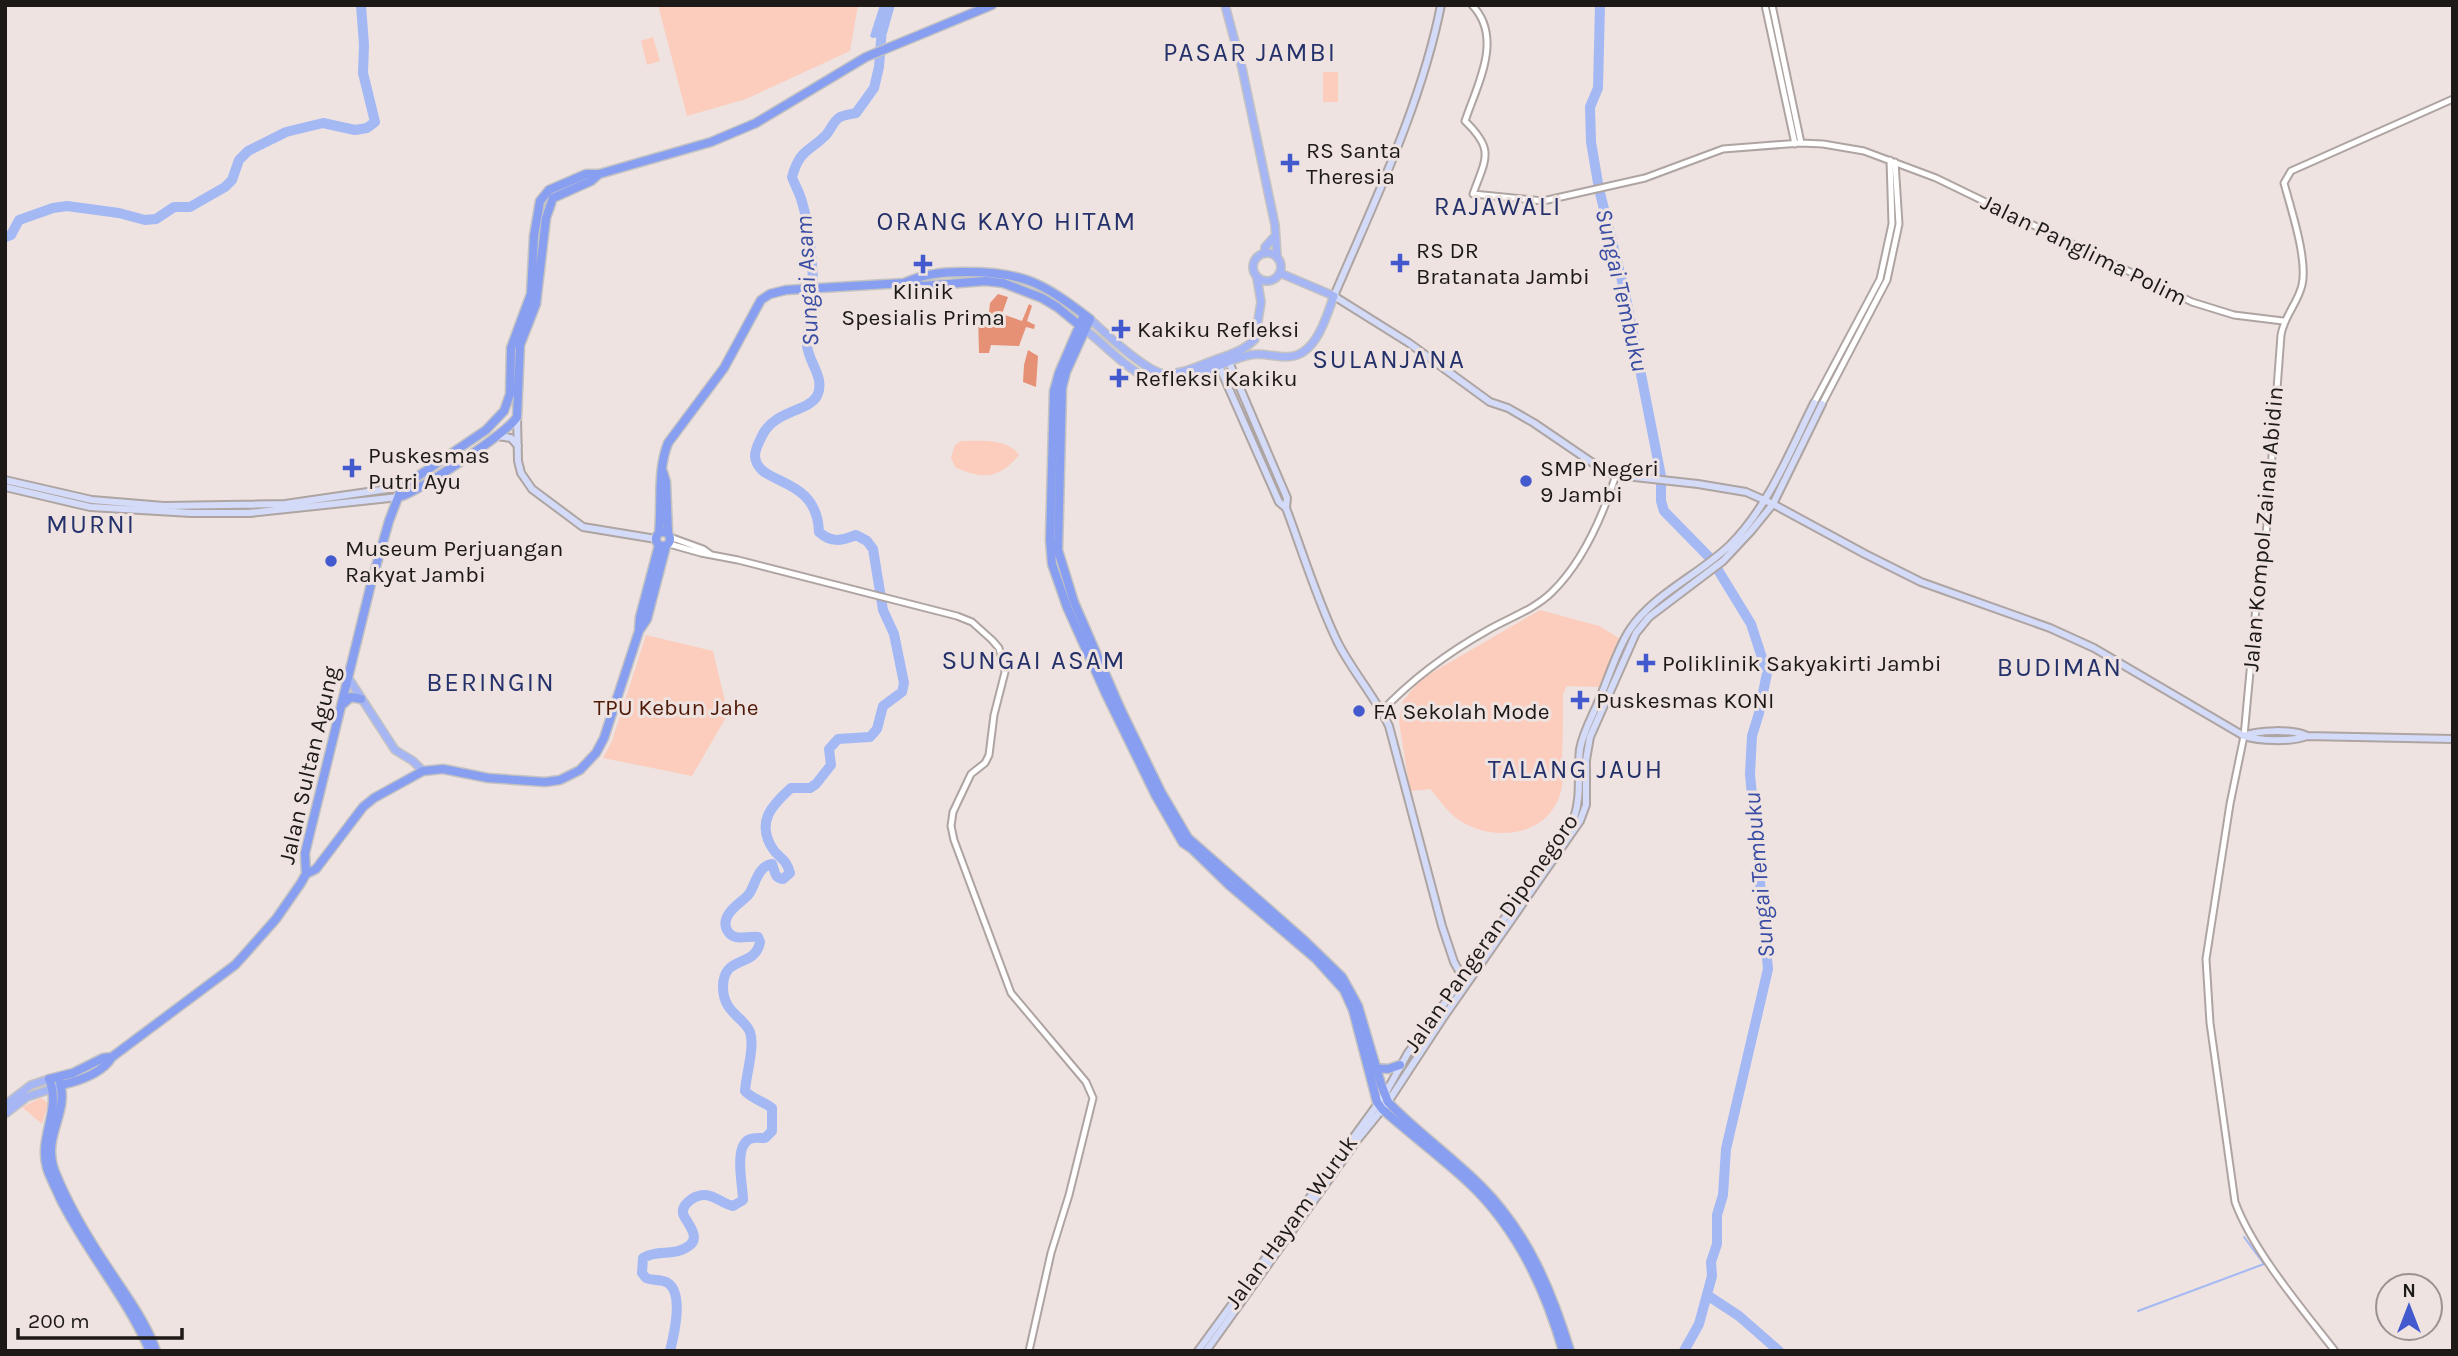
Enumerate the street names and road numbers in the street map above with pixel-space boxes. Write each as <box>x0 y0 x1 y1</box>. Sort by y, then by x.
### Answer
street label: Jalan Panglima Polim <box>1977 188 2191 312</box>
street label: Jalan Kompol Zainal Abidin <box>2237 385 2289 673</box>
street label: Jalan Sultan Agung <box>273 663 345 867</box>
street label: Jalan Pangeran Diponegoro <box>1398 809 1584 1057</box>
street label: Jalan Hayam Wuruk <box>1219 1130 1363 1314</box>

